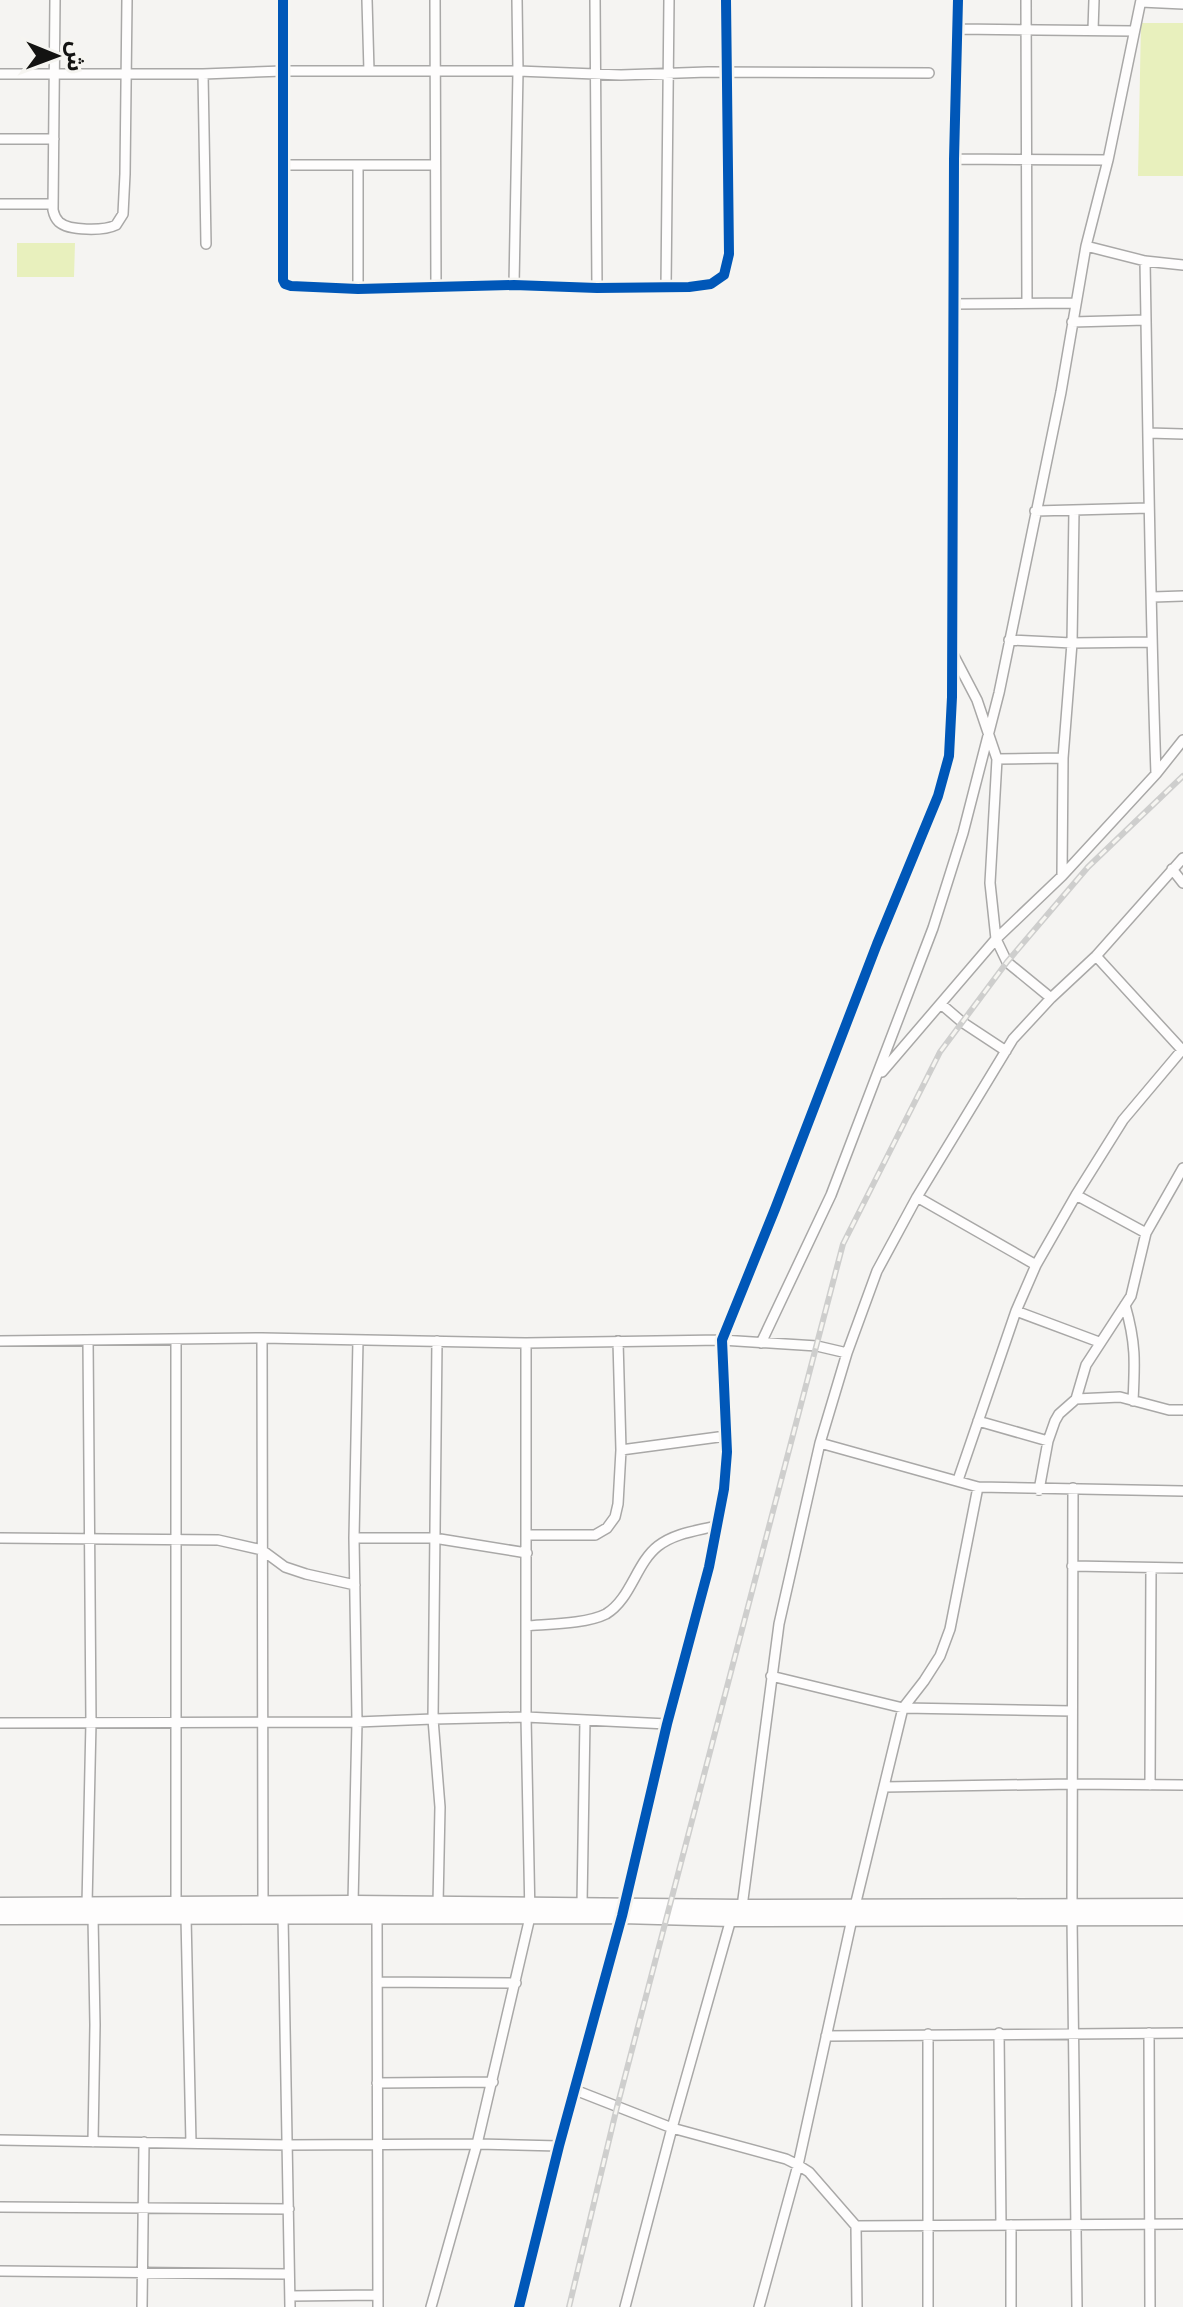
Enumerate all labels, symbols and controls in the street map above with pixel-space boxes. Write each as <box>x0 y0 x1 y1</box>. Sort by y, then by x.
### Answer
north arrow <box>16 16 96 96</box>
text: ش <box>63 41 90 72</box>

